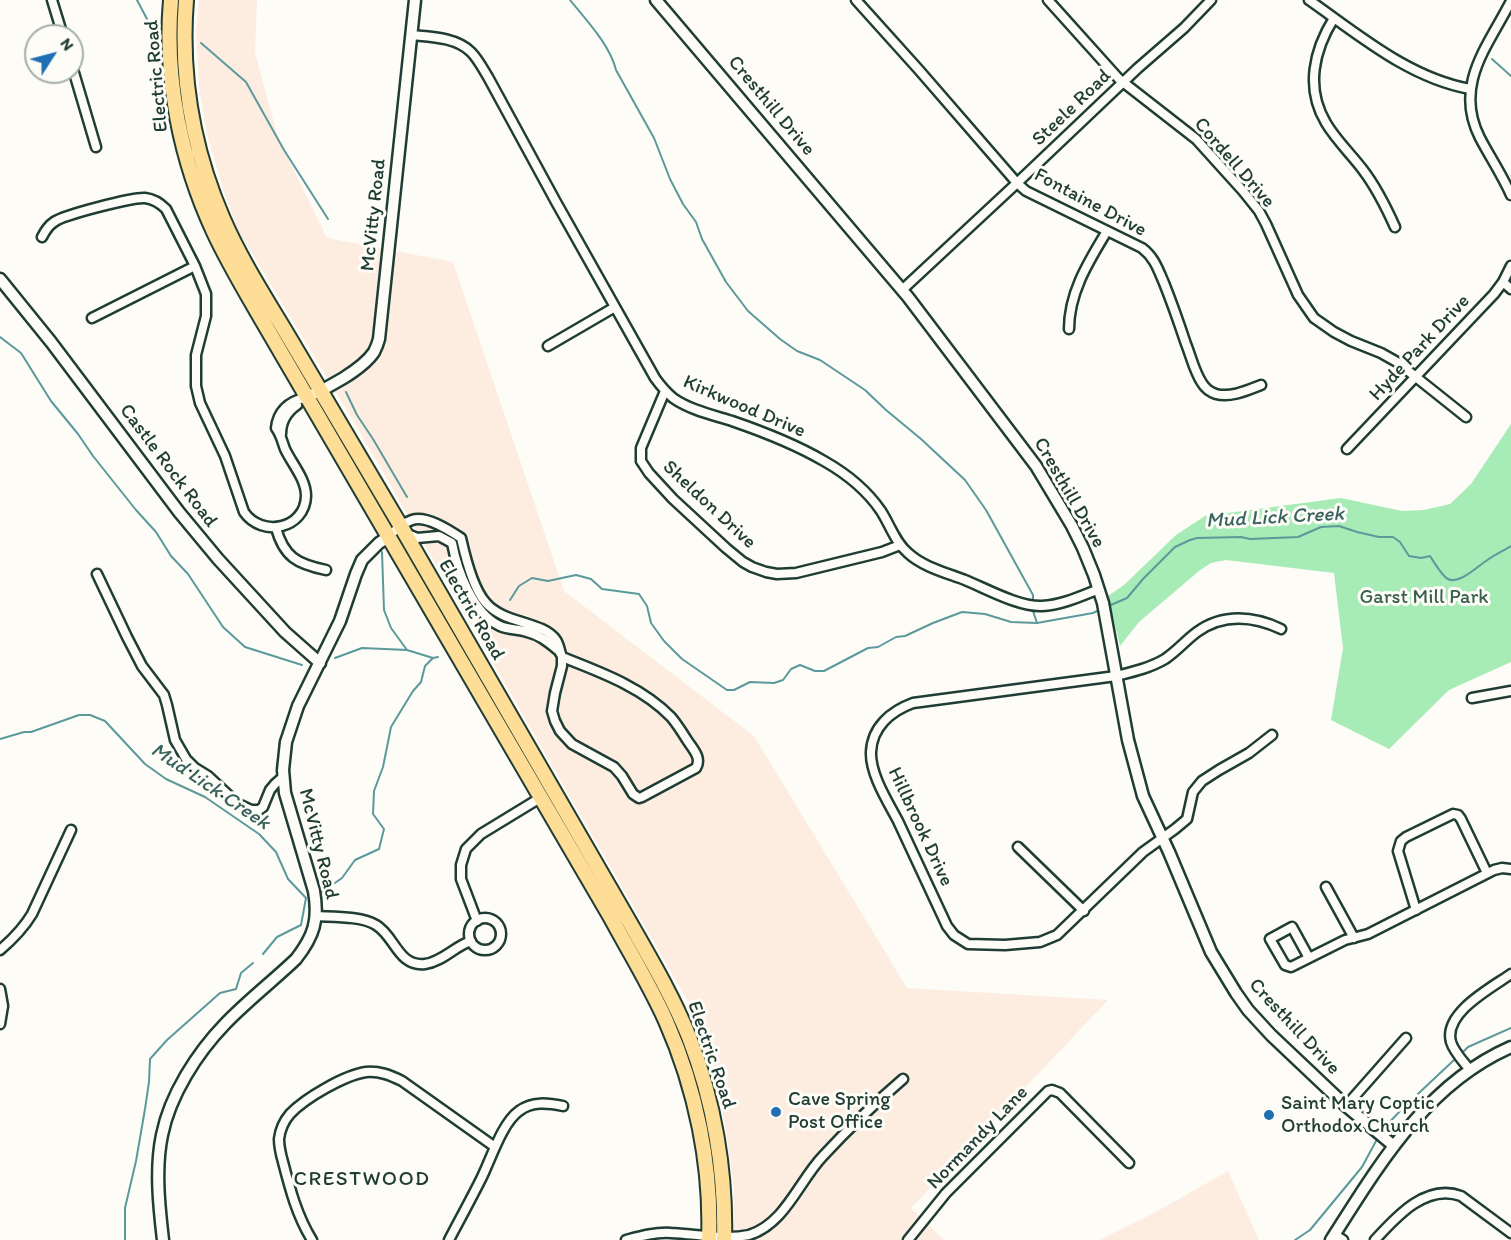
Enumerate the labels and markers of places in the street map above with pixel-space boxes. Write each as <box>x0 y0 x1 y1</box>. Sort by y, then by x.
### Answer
place label: Cave Spring Post Office <box>788 1088 891 1135</box>
place label: Saint Mary Coptic Orthodox Church <box>1281 1092 1435 1139</box>
marker: Cave Spring Post Office <box>769 1105 783 1119</box>
marker: Saint Mary Coptic Orthodox Church <box>1262 1108 1276 1122</box>

